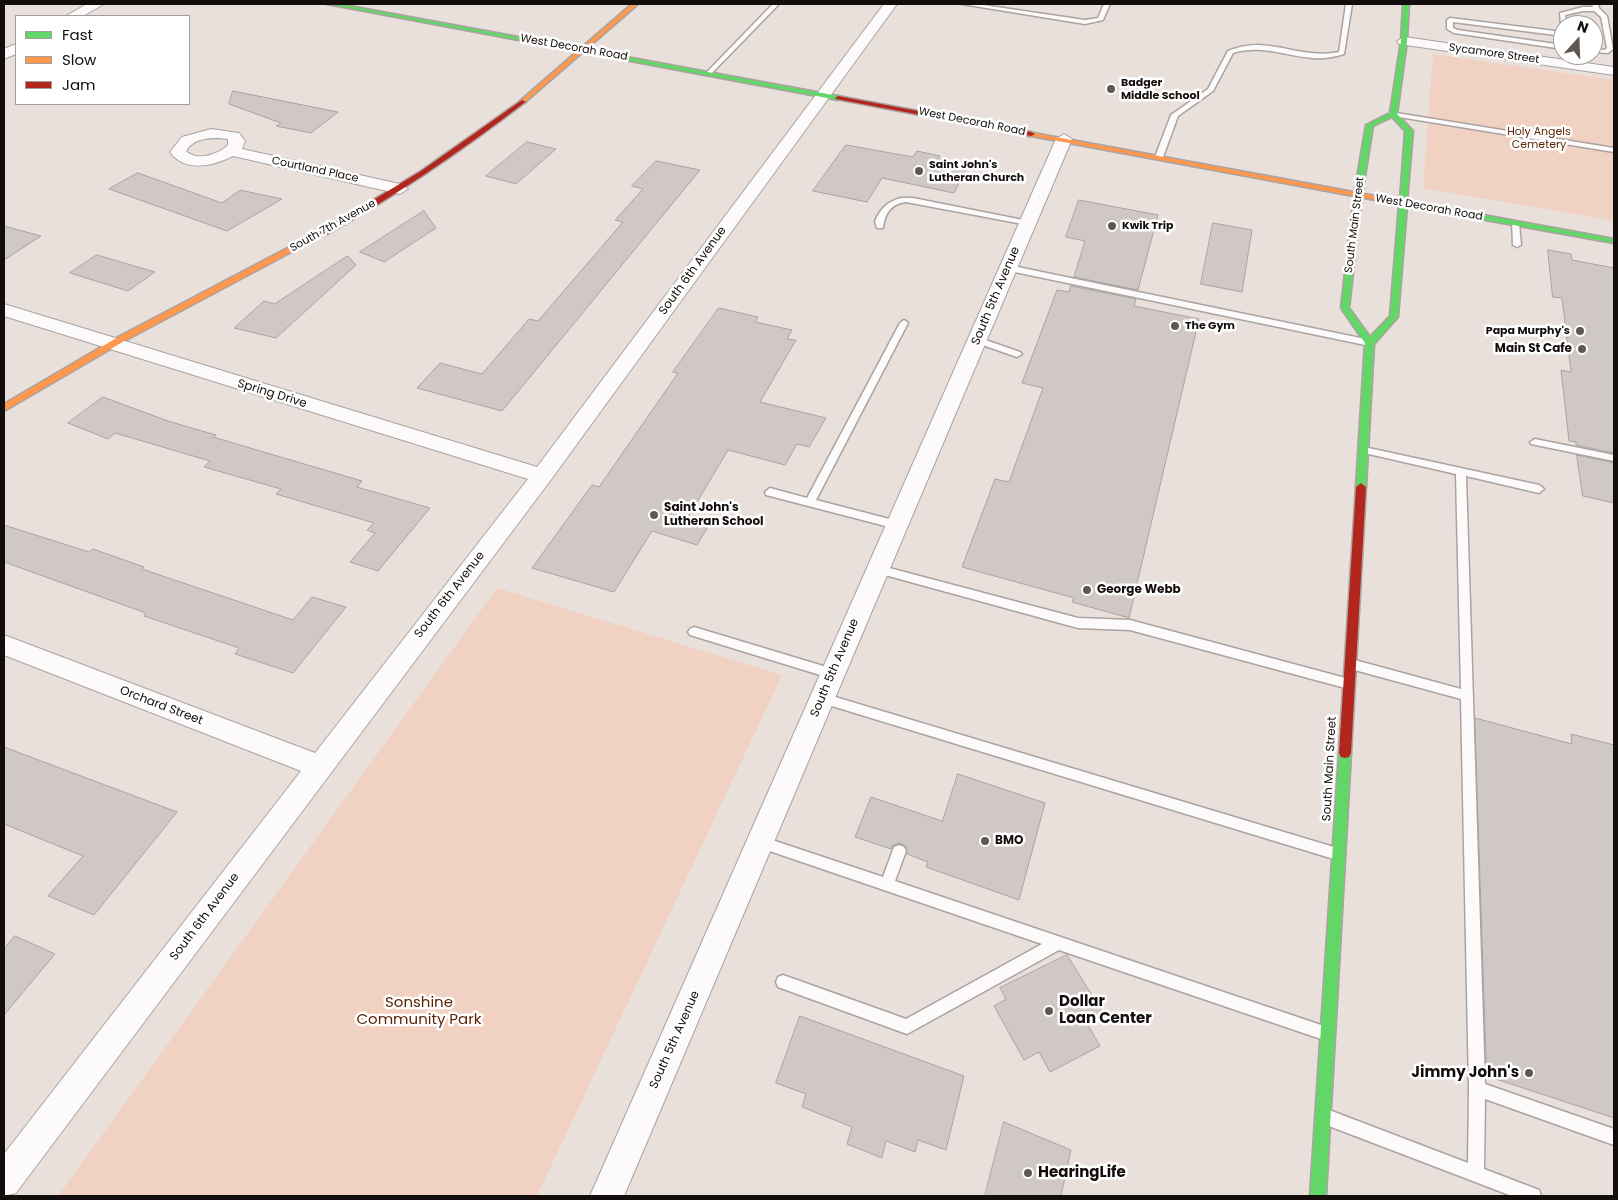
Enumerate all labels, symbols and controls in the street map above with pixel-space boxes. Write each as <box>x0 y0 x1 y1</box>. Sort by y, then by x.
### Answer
legend <box>15 15 190 105</box>
north arrow <box>1553 15 1603 65</box>
text: N <box>1574 16 1591 38</box>
text: Fast <box>62 24 93 45</box>
street label: West Decorah Road <box>519 32 629 64</box>
street label: Sycamore Street <box>1448 41 1540 67</box>
text: Slow <box>62 49 96 70</box>
text: Jam <box>62 74 96 95</box>
place label: Badger Middle School <box>1121 76 1200 102</box>
marker: Badger Middle School <box>1105 83 1117 95</box>
street label: West Decorah Road <box>917 105 1027 139</box>
park label: Holy Angels Cemetery <box>1507 125 1571 151</box>
street label: Courtland Place <box>270 154 360 186</box>
place label: Saint John's Lutheran Church <box>929 158 1024 184</box>
marker: Saint John's Lutheran Church <box>913 165 925 177</box>
street label: South Main Street <box>1343 176 1367 274</box>
street label: West Decorah Road <box>1374 192 1484 224</box>
street label: South 7th Avenue <box>288 197 378 255</box>
place label: Kwik Trip <box>1122 219 1173 233</box>
marker: Kwik Trip <box>1106 220 1118 232</box>
street label: South 6th Avenue <box>656 224 730 318</box>
street label: South 5th Avenue <box>969 245 1023 347</box>
place label: The Gym <box>1185 319 1235 333</box>
marker: The Gym <box>1169 320 1181 332</box>
place label: Papa Murphy's <box>1486 324 1570 338</box>
marker: Papa Murphy's <box>1574 325 1586 337</box>
place label: Main St Cafe <box>1495 342 1572 356</box>
marker: Main St Cafe <box>1576 343 1588 355</box>
street label: Spring Drive <box>236 377 308 411</box>
place label: Saint John's Lutheran School <box>664 501 764 529</box>
marker: Saint John's Lutheran School <box>648 509 660 521</box>
street label: South 6th Avenue <box>412 549 488 641</box>
place label: George Webb <box>1097 583 1181 597</box>
marker: George Webb <box>1081 584 1093 596</box>
street label: South 5th Avenue <box>808 617 862 719</box>
street label: Orchard Street <box>117 684 205 728</box>
street label: South Main Street <box>1320 716 1340 822</box>
place label: BMO <box>995 834 1023 848</box>
marker: BMO <box>979 835 991 847</box>
street label: South 6th Avenue <box>167 871 243 963</box>
street label: South 5th Avenue <box>647 989 703 1091</box>
place label: Dollar Loan Center <box>1059 993 1152 1028</box>
park label: Sonshine Community Park <box>356 994 482 1029</box>
marker: Dollar Loan Center <box>1043 1005 1055 1017</box>
place label: Jimmy John's <box>1411 1064 1519 1082</box>
marker: Jimmy John's <box>1523 1067 1535 1079</box>
place label: HearingLife <box>1038 1164 1126 1182</box>
marker: HearingLife <box>1022 1167 1034 1179</box>

